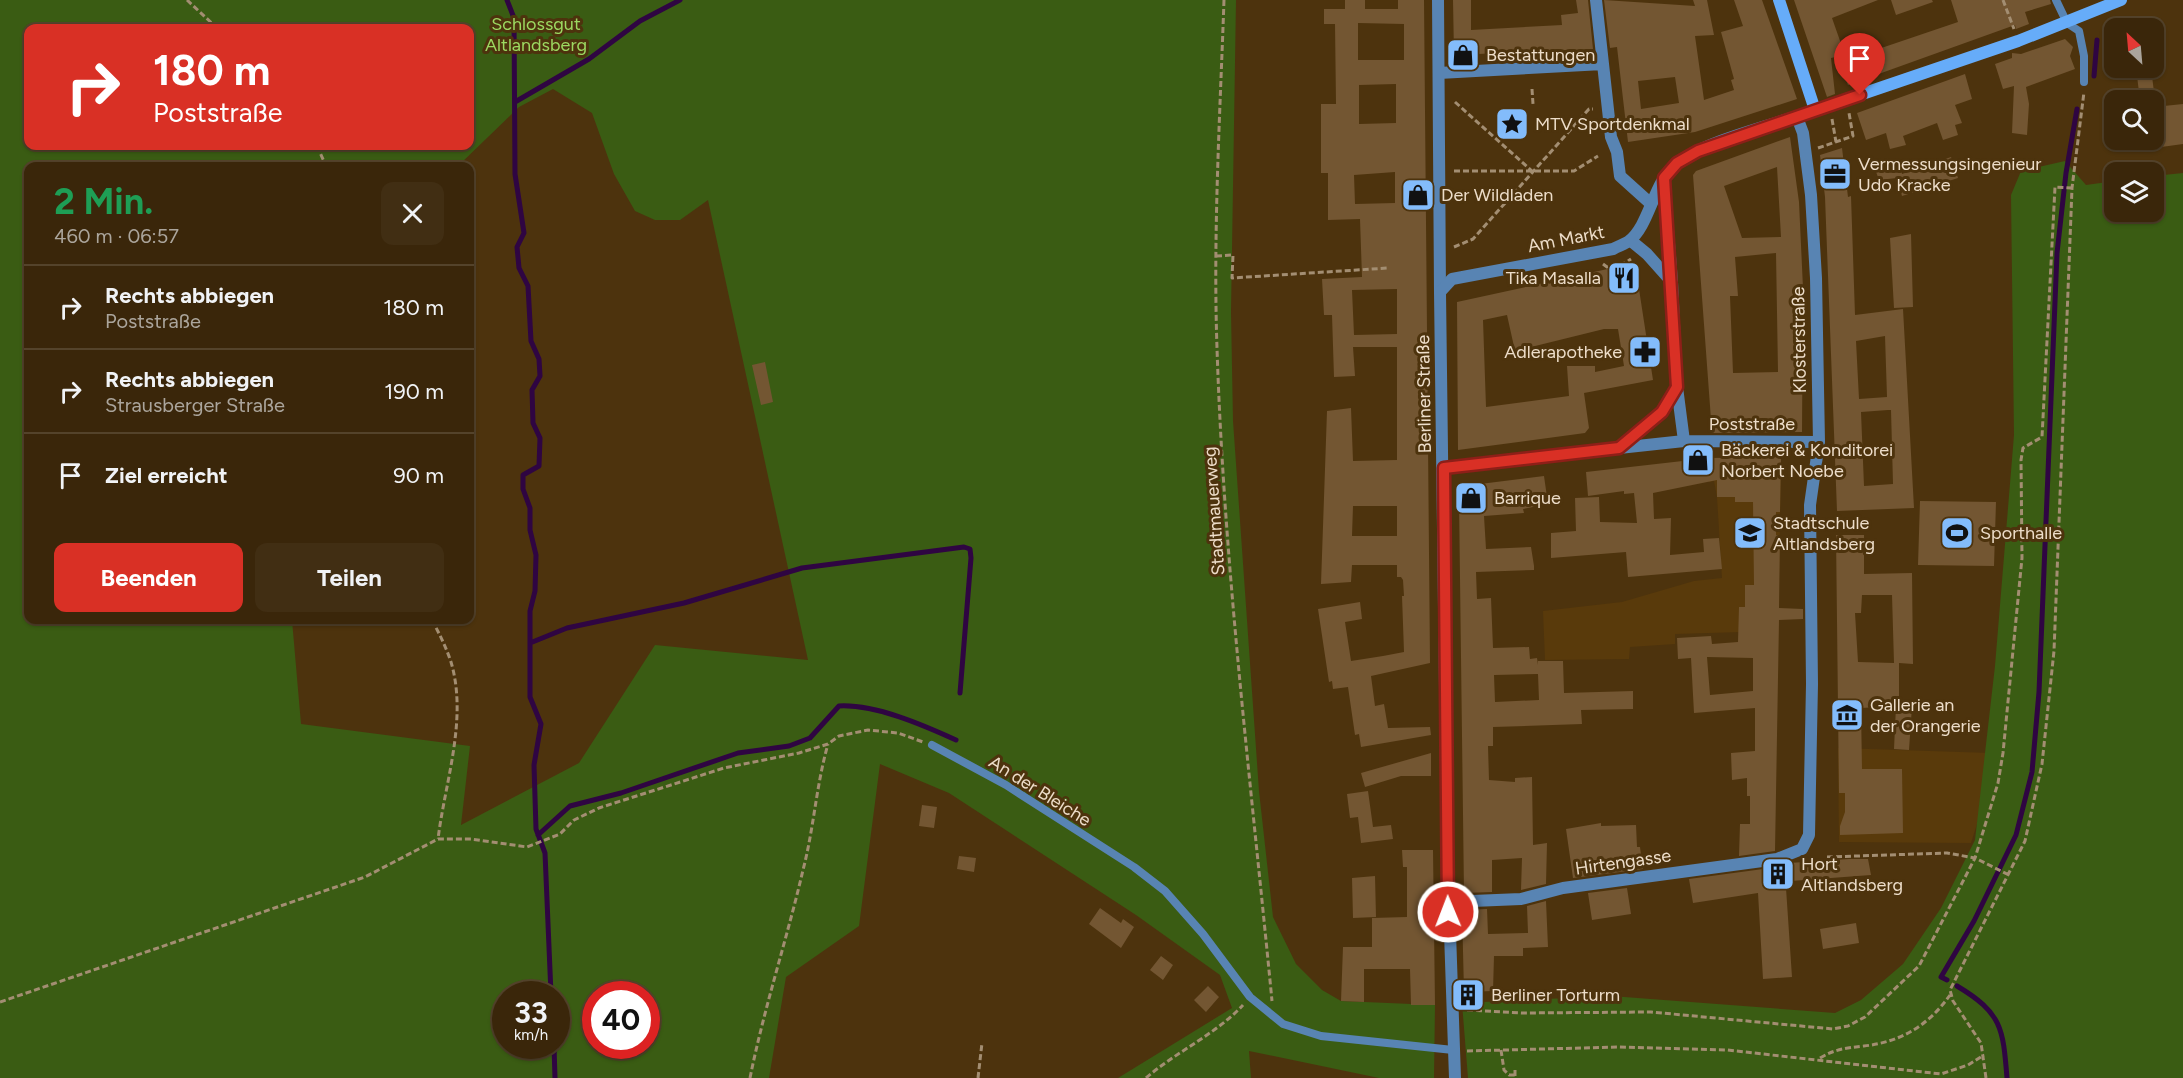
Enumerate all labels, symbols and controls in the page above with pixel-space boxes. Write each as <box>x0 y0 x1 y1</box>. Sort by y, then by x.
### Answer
park label: Schlossgut Altlandsberg <box>485 13 587 56</box>
north arrow <box>2104 18 2164 78</box>
map controls <box>2104 18 2164 222</box>
pin <box>1834 33 1885 95</box>
shop icon: Bestattungen <box>1445 37 1481 73</box>
icon: arrive <box>1843 42 1876 75</box>
place label: Bestattungen <box>1486 44 1595 66</box>
text: 180 m <box>153 45 270 96</box>
icon: right <box>54 48 132 126</box>
button: search <box>2104 90 2164 150</box>
text: Poststraße <box>153 96 282 129</box>
place icon: MTV Sportdenkmal <box>1494 106 1530 142</box>
place label: MTV Sportdenkmal <box>1535 113 1690 135</box>
place label: Vermessungsingenieur Udo Kracke <box>1858 153 2041 196</box>
office icon: Vermessungsingenieur Udo Kracke <box>1817 156 1853 192</box>
button: layers <box>2104 162 2164 222</box>
shop icon: Der Wildladen <box>1400 177 1436 213</box>
text: 2 Min. <box>54 180 153 223</box>
button: close <box>381 182 444 245</box>
place label: Der Wildladen <box>1441 184 1553 206</box>
street label: Am Markt <box>1526 221 1607 257</box>
text: 460 m · 06:57 <box>54 224 179 248</box>
restaurant icon: Tika Masalla <box>1606 260 1642 296</box>
place label: Tika Masalla <box>1506 267 1601 289</box>
text: Rechts abbiegen <box>105 282 274 309</box>
street label: Klosterstraße <box>1787 286 1811 394</box>
icon: right <box>54 291 87 324</box>
text: 180 m <box>383 294 444 321</box>
text: Poststraße <box>105 309 201 333</box>
street label: Berliner Straße <box>1412 334 1436 453</box>
pharmacy icon: Adlerapotheke <box>1627 334 1663 370</box>
place label: Adlerapotheke <box>1504 341 1622 363</box>
text: Rechts abbiegen <box>105 366 274 393</box>
icon: right <box>54 375 87 408</box>
text: 190 m <box>384 378 444 405</box>
text: Strausberger Straße <box>105 393 285 417</box>
street label: Poststraße <box>1709 413 1795 435</box>
place label: Bäckerei & Konditorei Norbert Noebe <box>1721 439 1893 482</box>
shop icon: Bäckerei & Konditorei Norbert Noebe <box>1680 442 1716 478</box>
street label: Stadtmauerweg <box>1199 446 1229 576</box>
icon: arrive <box>54 459 87 492</box>
text: Ziel erreicht <box>105 462 228 489</box>
text: 90 m <box>393 462 444 489</box>
shop icon: Barrique <box>1453 480 1489 516</box>
place label: Barrique <box>1494 487 1561 509</box>
place label: Stadtschule Altlandsberg <box>1773 512 1875 555</box>
school or university icon: Stadtschule Altlandsberg <box>1732 515 1768 551</box>
sports icon: Sporthalle <box>1939 515 1975 551</box>
place label: Sporthalle <box>1980 522 2062 544</box>
button: Beenden <box>54 543 243 612</box>
button: Teilen <box>255 543 444 612</box>
place label: Gallerie an der Orangerie <box>1870 694 1981 737</box>
museum icon: Gallerie an der Orangerie <box>1829 697 1865 733</box>
street label: An der Bleiche <box>985 751 1095 831</box>
street label: Hirtengasse <box>1574 844 1673 880</box>
place label: Hort Altlandsberg <box>1801 853 1903 896</box>
building icon: Hort Altlandsberg <box>1760 856 1796 892</box>
position arrow <box>1416 880 1480 944</box>
building icon: Berliner Torturm <box>1450 977 1486 1013</box>
speed limit sign: 40 <box>582 981 660 1059</box>
place label: Berliner Torturm <box>1491 984 1620 1006</box>
text: 33 <box>514 994 548 1031</box>
text: km/h <box>514 1026 548 1044</box>

